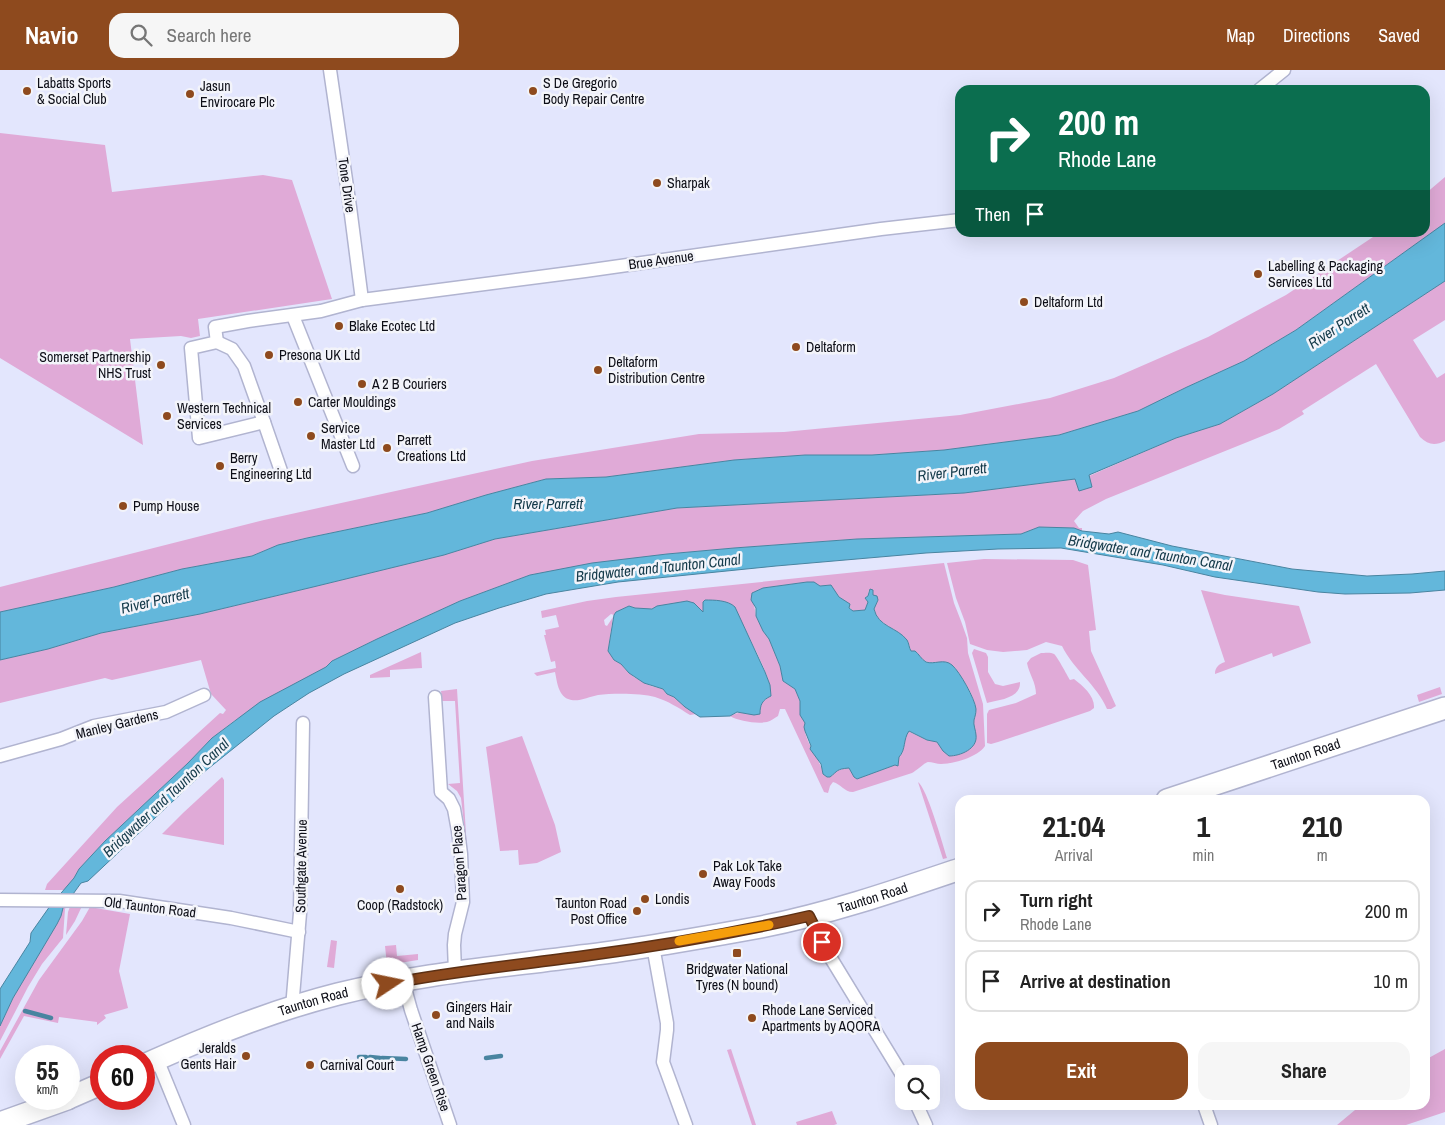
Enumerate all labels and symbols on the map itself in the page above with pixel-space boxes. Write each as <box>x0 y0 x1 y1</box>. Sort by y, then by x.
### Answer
place label: Labatts Sports & Social Club <box>37 74 111 108</box>
place label: S De Gregorio Body Repair Centre <box>543 74 644 108</box>
place label: Jasun Envirocare Plc <box>200 77 275 111</box>
marker: Labatts Sports & Social Club <box>21 85 33 97</box>
marker: S De Gregorio Body Repair Centre <box>527 85 539 97</box>
marker: Jasun Envirocare Plc <box>184 88 196 100</box>
street label: Tone Drive <box>334 156 360 214</box>
place label: Sharpak <box>667 174 710 192</box>
marker: Sharpak <box>651 177 663 189</box>
street label: Brue Avenue <box>627 247 695 273</box>
place label: Labelling & Packaging Services Ltd <box>1268 257 1383 291</box>
marker: Labelling & Packaging Services Ltd <box>1252 268 1264 280</box>
place label: Deltaform Ltd <box>1034 293 1103 311</box>
marker: Deltaform Ltd <box>1018 296 1030 308</box>
water label: River Parrett <box>1304 297 1374 353</box>
place label: Blake Ecotec Ltd <box>349 317 435 335</box>
marker: Blake Ecotec Ltd <box>333 320 345 332</box>
place label: Deltaform <box>806 338 856 356</box>
marker: Deltaform <box>790 341 802 353</box>
place label: Presona UK Ltd <box>279 346 360 364</box>
place label: Somerset Partnership NHS Trust <box>39 348 151 382</box>
marker: Presona UK Ltd <box>263 349 275 361</box>
place label: Deltaform Distribution Centre <box>608 353 705 387</box>
marker: Somerset Partnership NHS Trust <box>155 359 167 371</box>
marker: Deltaform Distribution Centre <box>592 364 604 376</box>
place label: A 2 B Couriers <box>371 375 447 393</box>
marker: A 2 B Couriers <box>356 378 368 390</box>
place label: Carter Mouldings <box>308 393 396 411</box>
marker: Carter Mouldings <box>292 396 304 408</box>
place label: Western Technical Services <box>177 399 271 433</box>
marker: Western Technical Services <box>161 410 173 422</box>
place label: Service Master Ltd <box>321 419 375 453</box>
marker: Service Master Ltd <box>305 430 317 442</box>
place label: Parrett Creations Ltd <box>397 431 466 465</box>
marker: Parrett Creations Ltd <box>381 442 393 454</box>
place label: Berry Engineering Ltd <box>230 449 312 483</box>
water label: River Parrett <box>916 457 988 486</box>
marker: Berry Engineering Ltd <box>214 460 226 472</box>
water label: River Parrett <box>513 493 583 514</box>
place label: Pump House <box>133 497 199 515</box>
marker: Pump House <box>117 500 129 512</box>
water label: Bridgwater and Taunton Canal <box>1067 529 1234 576</box>
water label: Bridgwater and Taunton Canal <box>575 548 742 587</box>
water label: River Parrett <box>119 582 192 619</box>
street label: Manley Gardens <box>74 705 160 743</box>
water label: Bridgwater and Taunton Canal <box>98 733 234 862</box>
street label: Taunton Road <box>1269 734 1343 774</box>
street label: Southgate Avenue <box>291 819 311 913</box>
street label: Paragon Place <box>447 825 471 901</box>
place label: Pak Lok Take Away Foods <box>712 857 782 891</box>
marker: Pak Lok Take Away Foods <box>697 868 709 880</box>
street label: Taunton Road <box>836 878 910 917</box>
marker: Coop (Radstock) <box>394 883 406 895</box>
place label: Londis <box>655 890 690 908</box>
street label: Old Taunton Road <box>103 892 197 922</box>
marker: Londis <box>639 893 651 905</box>
place label: Taunton Road Post Office <box>555 894 627 928</box>
place label: Coop (Radstock) <box>357 896 443 914</box>
marker: Taunton Road Post Office <box>631 905 643 917</box>
pin <box>801 921 843 963</box>
marker: Bridgwater National Tyres (N bound) <box>731 947 743 959</box>
position arrow <box>361 957 413 1009</box>
place label: Bridgwater National Tyres (N bound) <box>686 960 788 994</box>
street label: Taunton Road <box>276 983 350 1020</box>
place label: Gingers Hair and Nails <box>446 998 512 1032</box>
place label: Rhode Lane Serviced Apartments by AQORA <box>761 1001 880 1035</box>
marker: Gingers Hair and Nails <box>430 1009 442 1021</box>
marker: Rhode Lane Serviced Apartments by AQORA <box>746 1012 758 1024</box>
street label: Hamp Green Rise <box>407 1020 455 1114</box>
place label: Jeralds Gents Hair <box>180 1039 236 1073</box>
speed limit sign: 60 <box>90 1045 155 1110</box>
marker: Jeralds Gents Hair <box>240 1050 252 1062</box>
place label: Carnival Court <box>320 1056 394 1074</box>
marker: Carnival Court <box>304 1059 316 1071</box>

